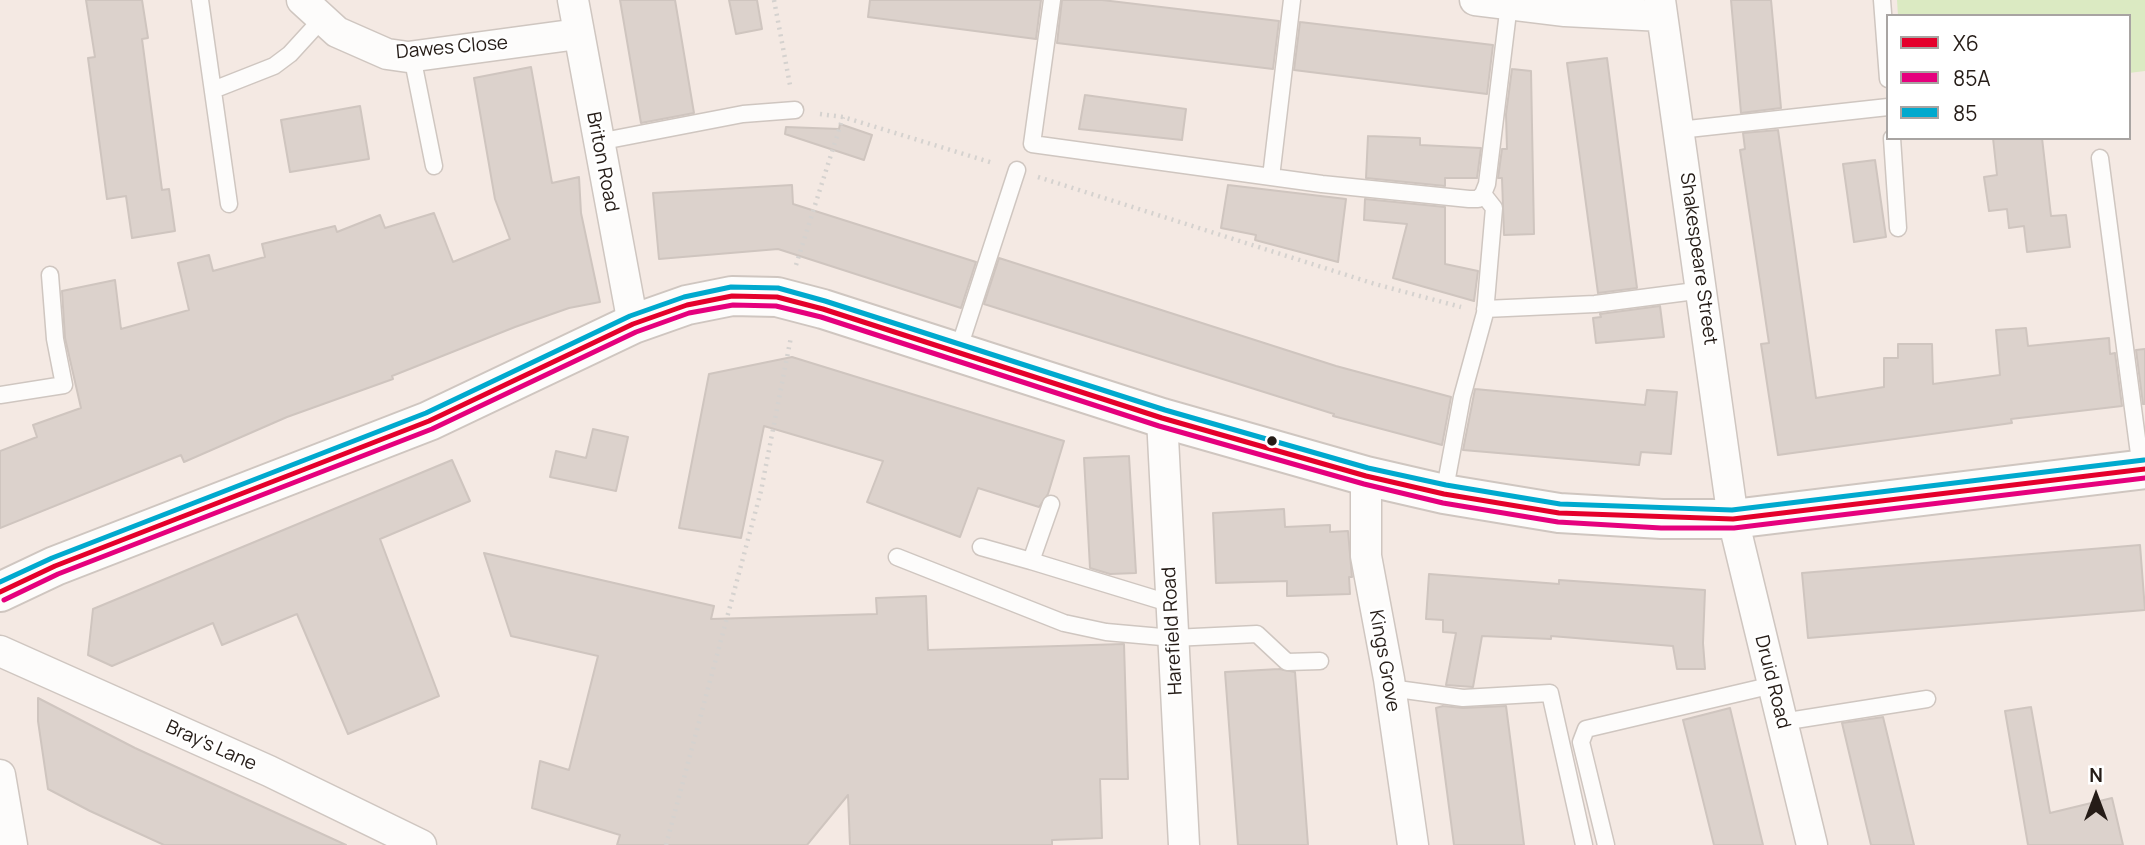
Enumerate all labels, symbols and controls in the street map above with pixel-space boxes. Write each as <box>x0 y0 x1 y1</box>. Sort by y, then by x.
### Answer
legend <box>1886 14 2131 140</box>
text: X6 <box>1953 29 1979 57</box>
street label: Dawes Close <box>395 32 509 64</box>
text: 85A <box>1953 64 1991 92</box>
text: 85 <box>1953 99 1977 127</box>
street label: Briton Road <box>581 110 623 214</box>
street label: Shakespeare Street <box>1675 171 1721 347</box>
unlabelled marker <box>1265 434 1279 448</box>
street label: Harefield Road <box>1158 566 1188 696</box>
street label: Kings Grove <box>1364 608 1404 714</box>
street label: Druid Road <box>1749 633 1795 731</box>
street label: Bray's Lane <box>162 716 260 776</box>
north arrow <box>2061 761 2131 831</box>
text: N <box>2089 762 2103 788</box>

